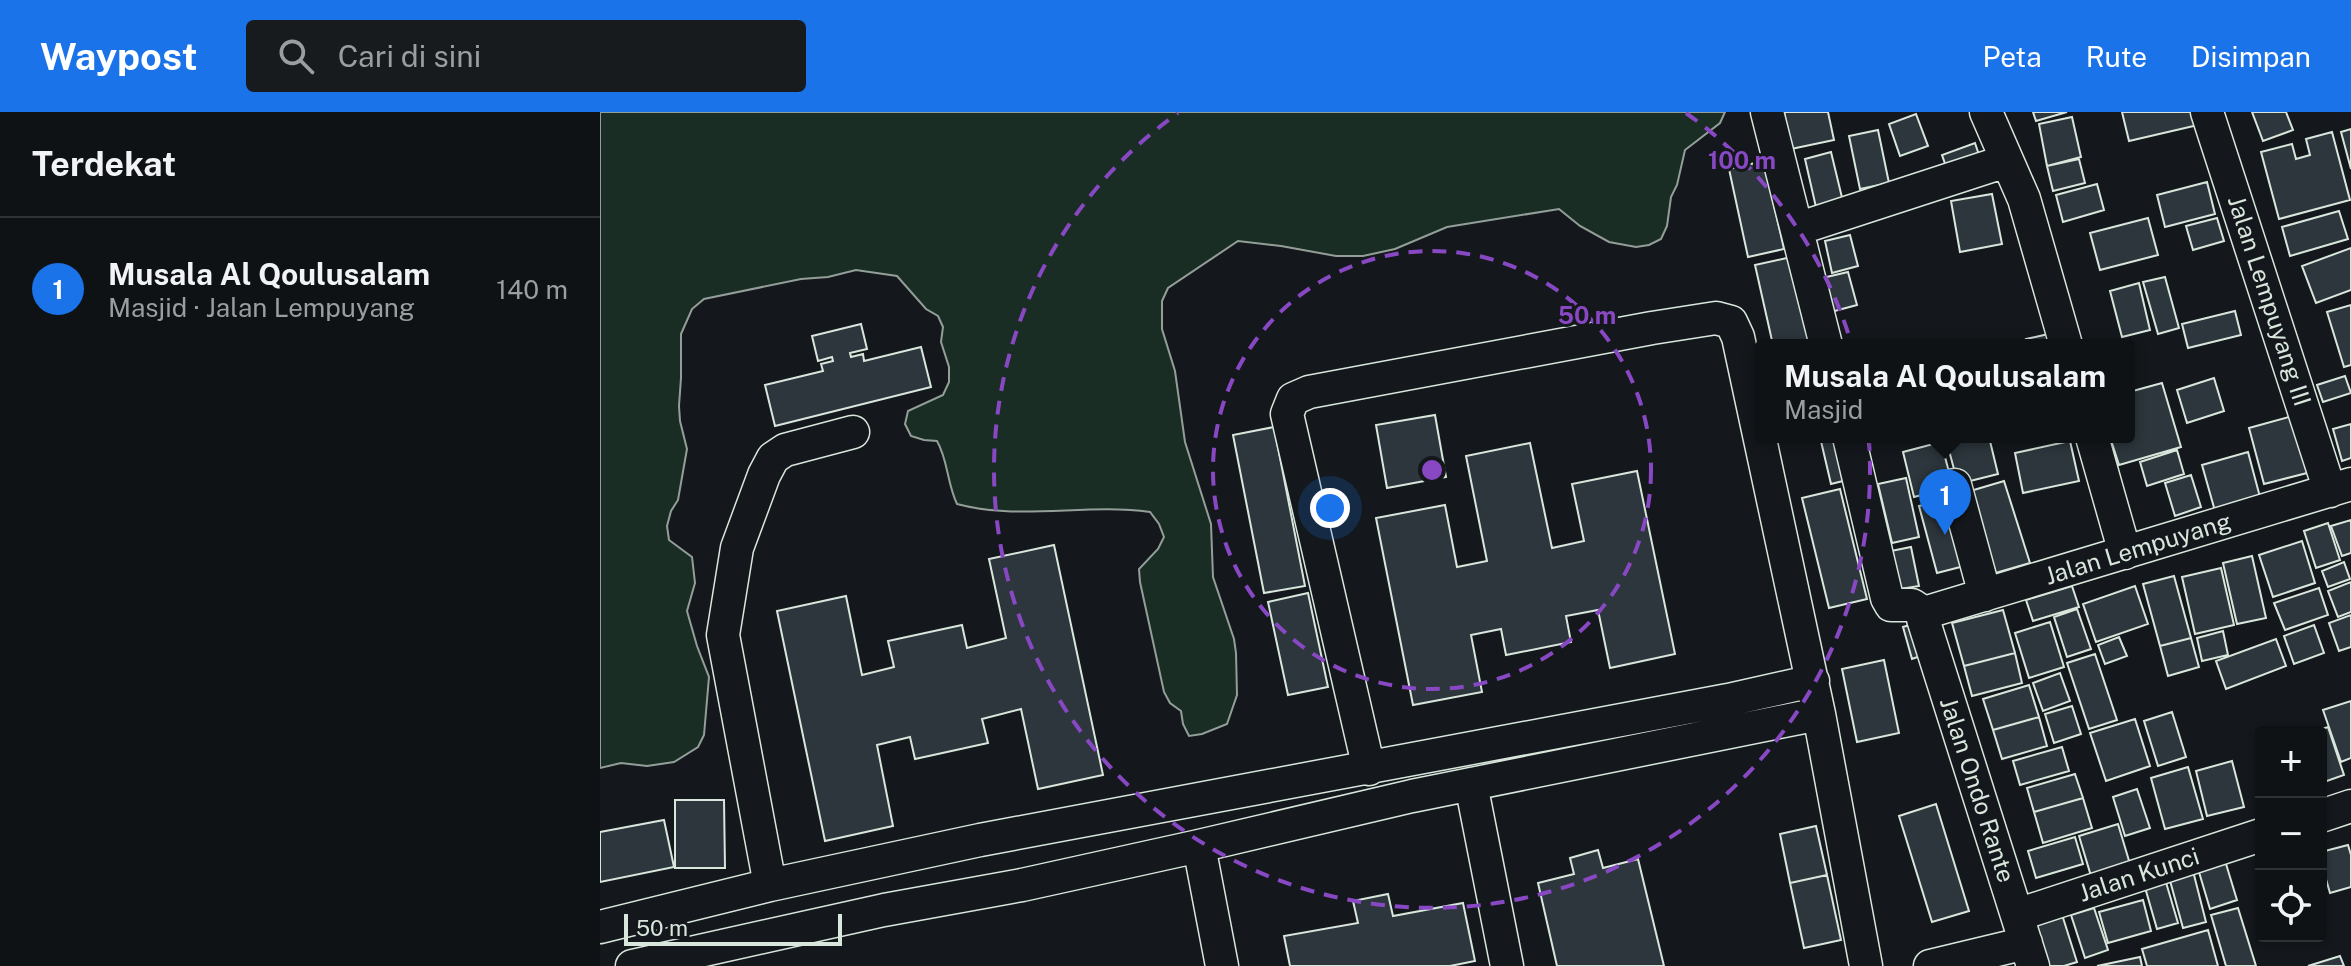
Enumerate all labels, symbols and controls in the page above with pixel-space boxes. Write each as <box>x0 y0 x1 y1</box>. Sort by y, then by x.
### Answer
search box <box>246 20 806 92</box>
text: Waypost <box>40 34 198 79</box>
icon: search <box>274 34 318 78</box>
text: Cari di sini <box>338 38 481 74</box>
text: Peta <box>1983 40 2042 73</box>
text: Rute <box>2086 40 2147 73</box>
text: Disimpan <box>2191 40 2311 73</box>
text: Terdekat <box>32 144 176 184</box>
text: 100 m <box>1708 146 1776 174</box>
street label: Jalan Lempuyang III <box>2223 192 2317 409</box>
text: Musala Al Qoulusalam <box>108 256 430 292</box>
text: 1 <box>52 274 64 305</box>
text: 140 m <box>496 274 568 305</box>
text: Masjid · Jalan Lempuyang <box>108 292 415 323</box>
text: 50 m <box>1558 301 1616 329</box>
popup <box>1755 339 2135 443</box>
text: Musala Al Qoulusalam <box>1784 358 2106 394</box>
text: Masjid <box>1784 394 1863 425</box>
centre of rings <box>1418 456 1446 484</box>
pin: 1 <box>1919 469 1971 535</box>
your location <box>1310 488 1350 528</box>
street label: Jalan Lempuyang <box>2041 506 2234 590</box>
street label: Jalan Ondo Rante <box>1935 694 2021 886</box>
map controls <box>2255 726 2327 942</box>
button: + <box>2255 726 2327 798</box>
button: − <box>2255 798 2327 870</box>
street label: Jalan Kunci <box>2075 841 2203 907</box>
button: locate <box>2255 870 2327 942</box>
scale bar <box>624 910 842 946</box>
text: 50 m <box>636 915 688 941</box>

